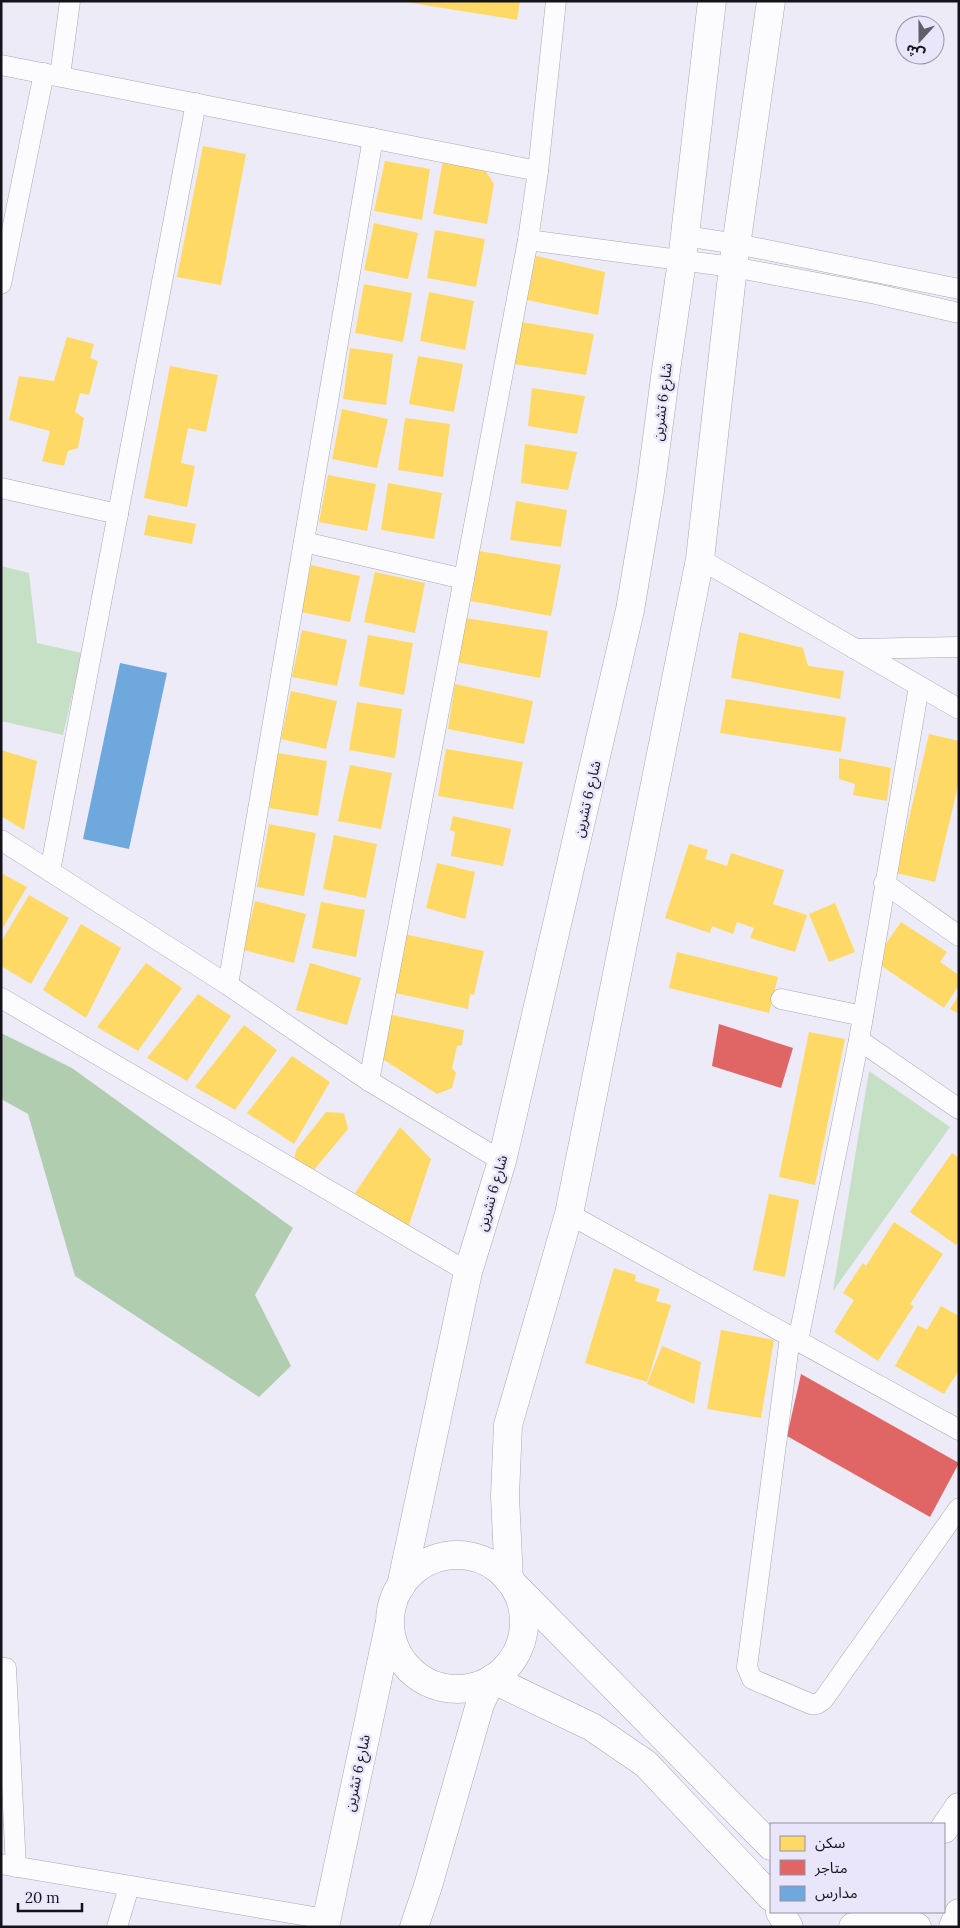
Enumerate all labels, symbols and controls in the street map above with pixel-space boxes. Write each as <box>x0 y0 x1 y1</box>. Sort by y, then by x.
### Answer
north arrow <box>895 15 945 65</box>
text: ش <box>903 40 928 64</box>
street label: شارع 6 تشرين <box>648 362 678 442</box>
street label: شارع 6 تشرين <box>569 759 607 840</box>
street label: شارع 6 تشرين <box>473 1153 513 1234</box>
street label: شارع 6 تشرين <box>340 1733 376 1814</box>
legend <box>770 1823 945 1913</box>
text: سكن <box>815 1833 846 1852</box>
text: متاجر <box>814 1858 848 1877</box>
scale bar <box>18 1880 81 1912</box>
text: مدارس <box>815 1883 858 1902</box>
text: 20 m <box>25 1888 60 1907</box>

